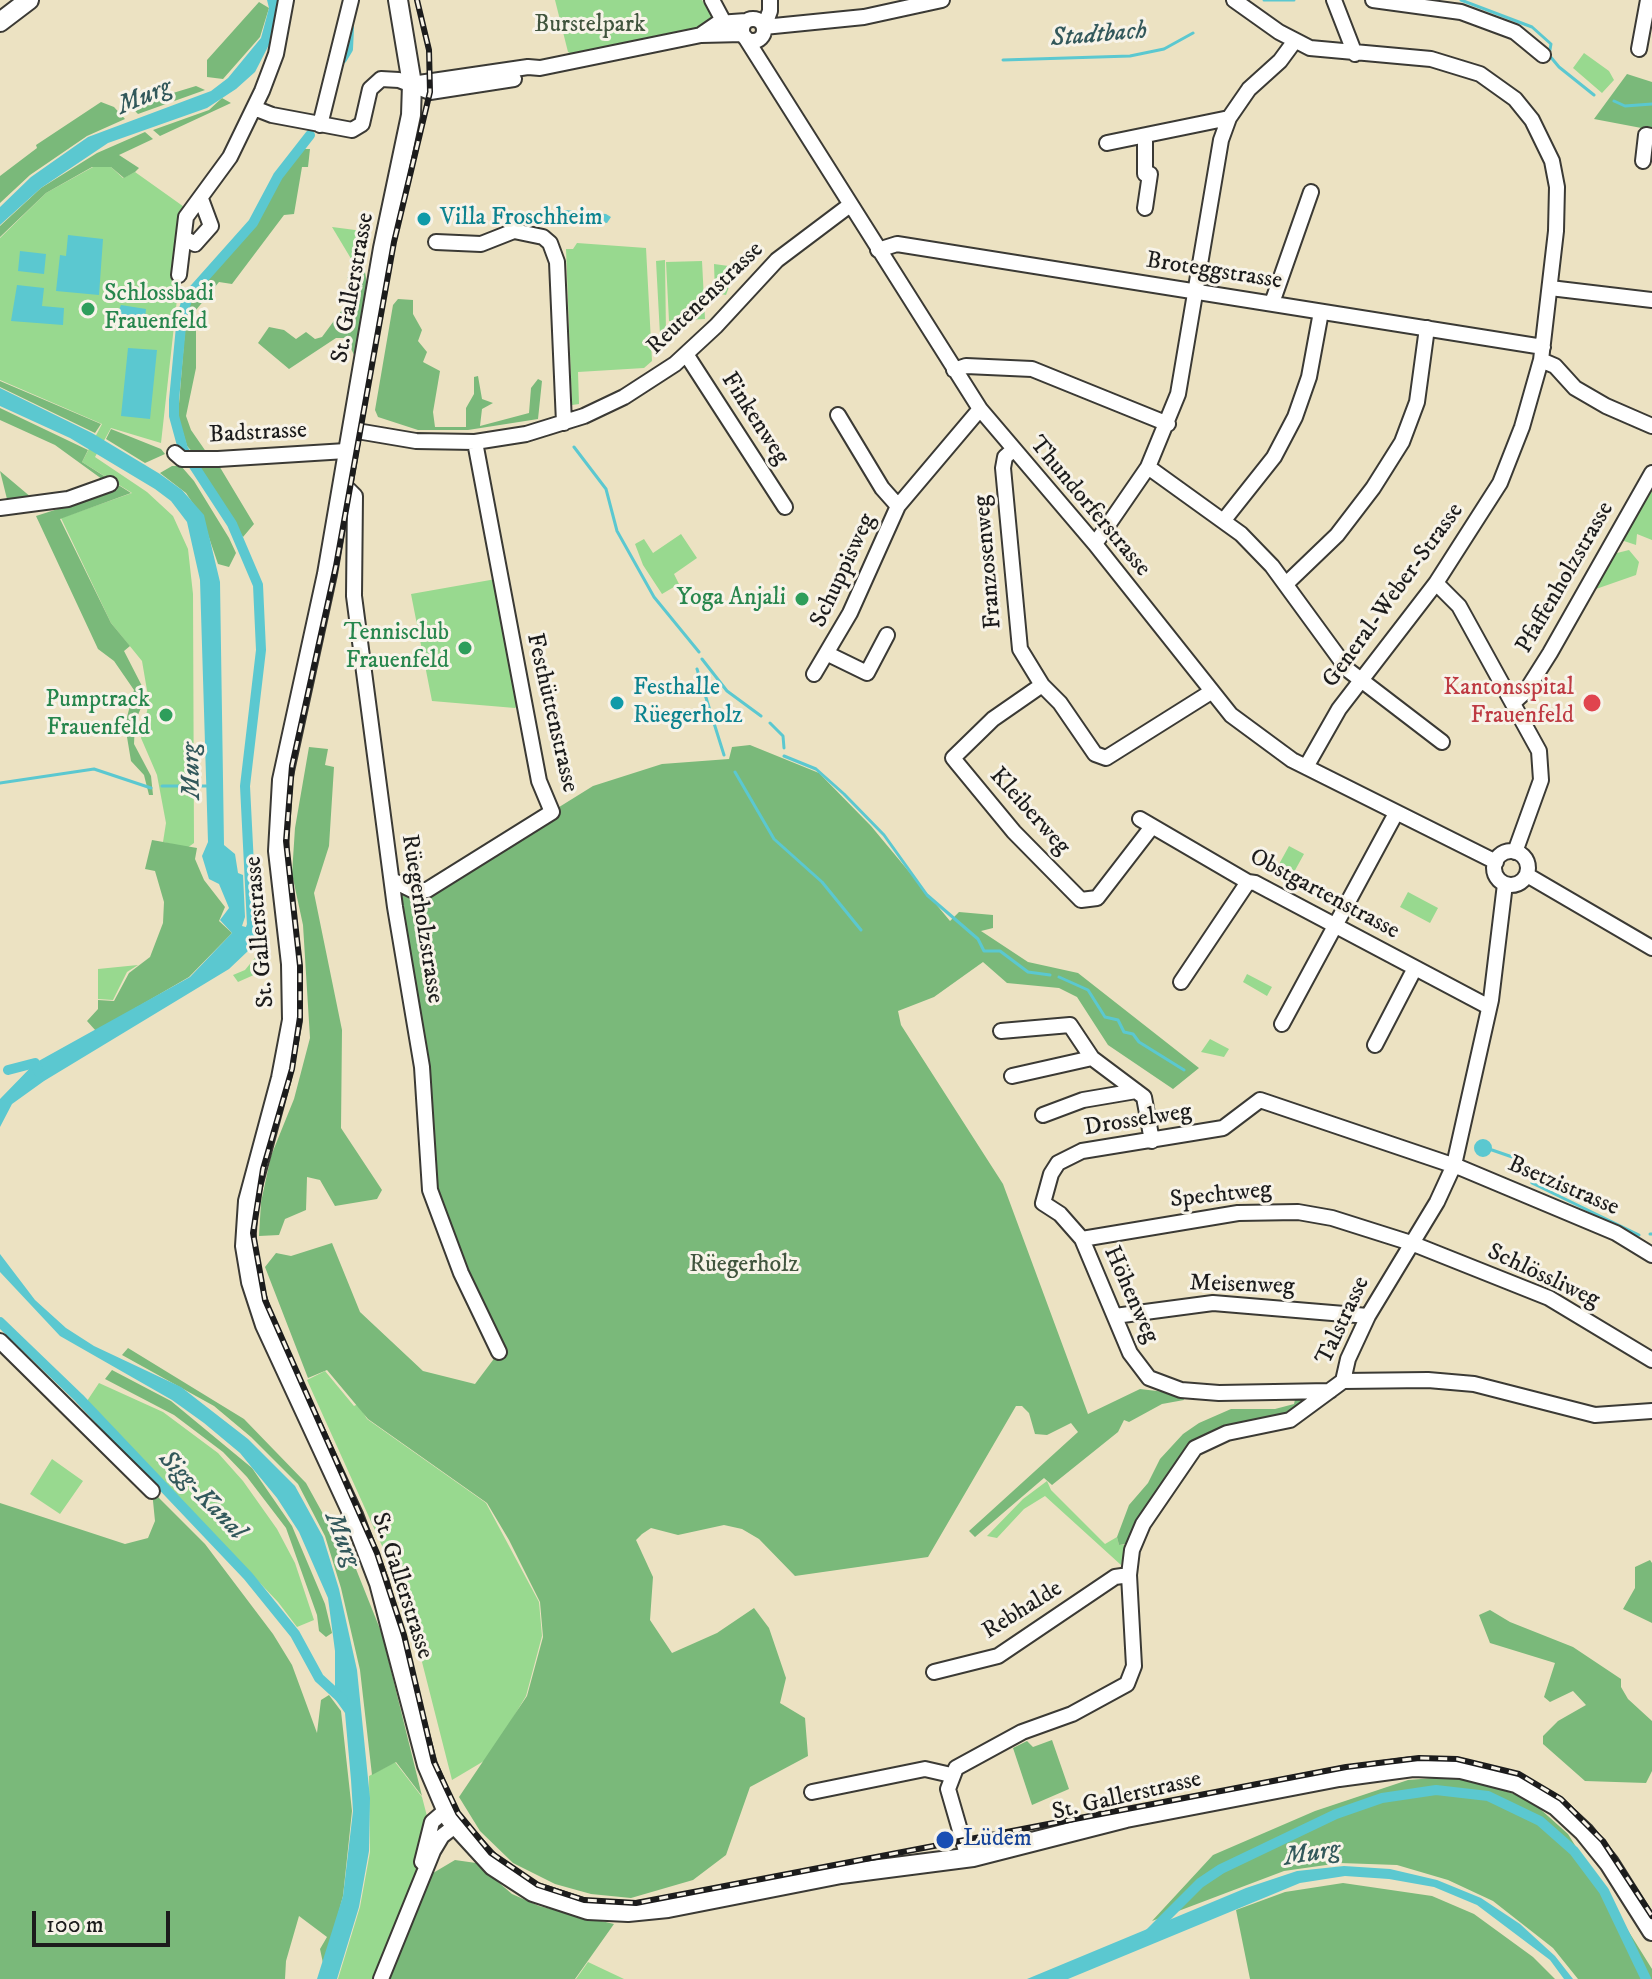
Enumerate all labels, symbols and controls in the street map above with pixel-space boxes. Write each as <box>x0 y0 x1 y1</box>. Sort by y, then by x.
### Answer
park label: Burstelpark <box>534 12 646 40</box>
water label: Stadtbach <box>1050 16 1148 56</box>
water label: Murg <box>113 73 177 123</box>
place label: Villa Froschheim <box>440 205 603 233</box>
marker: Villa Froschheim <box>415 210 433 228</box>
street label: St. Gallerstrasse <box>327 211 381 365</box>
street label: Reutenenstrasse <box>642 236 770 362</box>
street label: Broteggstrasse <box>1144 247 1284 297</box>
place label: Schlossbadi Frauenfeld <box>104 281 214 337</box>
marker: Schlossbadi Frauenfeld <box>79 300 97 318</box>
street label: Finkenweg <box>713 367 795 471</box>
street label: Badstrasse <box>208 417 308 451</box>
street label: Thundorferstrasse <box>1022 431 1156 583</box>
street label: Franzosenweg <box>969 494 1009 630</box>
street label: Pfaffenholzstrasse <box>1511 497 1621 659</box>
street label: General-Weber-Strasse <box>1317 498 1471 694</box>
street label: Schuppisweg <box>805 510 883 632</box>
place label: Yoga Anjali <box>677 585 786 613</box>
marker: Yoga Anjali <box>793 590 811 608</box>
place label: Tennisclub Frauenfeld <box>344 620 449 676</box>
street label: Festhüttenstrasse <box>519 631 583 795</box>
marker: Tennisclub Frauenfeld <box>456 639 474 657</box>
place label: Festhalle Rüegerholz <box>633 675 743 731</box>
place label: Kantonsspital Frauenfeld <box>1443 675 1574 731</box>
place label: Pumptrack Frauenfeld <box>45 687 150 743</box>
marker: Kantonsspital Frauenfeld <box>1581 692 1603 714</box>
marker: Festhalle Rüegerholz <box>608 694 626 712</box>
marker: Pumptrack Frauenfeld <box>157 706 175 724</box>
water label: Murg <box>177 743 209 799</box>
street label: Kleiberweg <box>982 762 1076 862</box>
street label: Rüegerholzstrasse <box>393 833 449 1005</box>
street label: Obstgartenstrasse <box>1244 843 1404 947</box>
street label: St. Gallerstrasse <box>240 855 282 1009</box>
street label: Drosselweg <box>1082 1098 1194 1144</box>
street label: Bsetzistrasse <box>1503 1151 1623 1223</box>
street label: Spechtweg <box>1169 1176 1273 1216</box>
street label: Schlössliweg <box>1482 1238 1604 1316</box>
street label: Höhenweg <box>1096 1242 1164 1348</box>
park label: Rüegerholz <box>689 1252 799 1280</box>
street label: Meisenweg <box>1189 1270 1295 1302</box>
street label: Talstrasse <box>1311 1272 1377 1370</box>
water label: Sigg-Kanal <box>151 1445 251 1547</box>
water label: Murg <box>316 1508 366 1572</box>
street label: St. Gallerstrasse <box>364 1509 438 1663</box>
street label: Rebhalde <box>978 1575 1068 1647</box>
street label: St. Gallerstrasse <box>1050 1766 1204 1828</box>
place label: Lüdem <box>963 1826 1032 1854</box>
marker: Lüdem <box>934 1829 956 1851</box>
water label: Murg <box>1282 1835 1342 1875</box>
scale bar <box>36 1895 174 1945</box>
text: 100 m <box>46 1910 104 1940</box>

